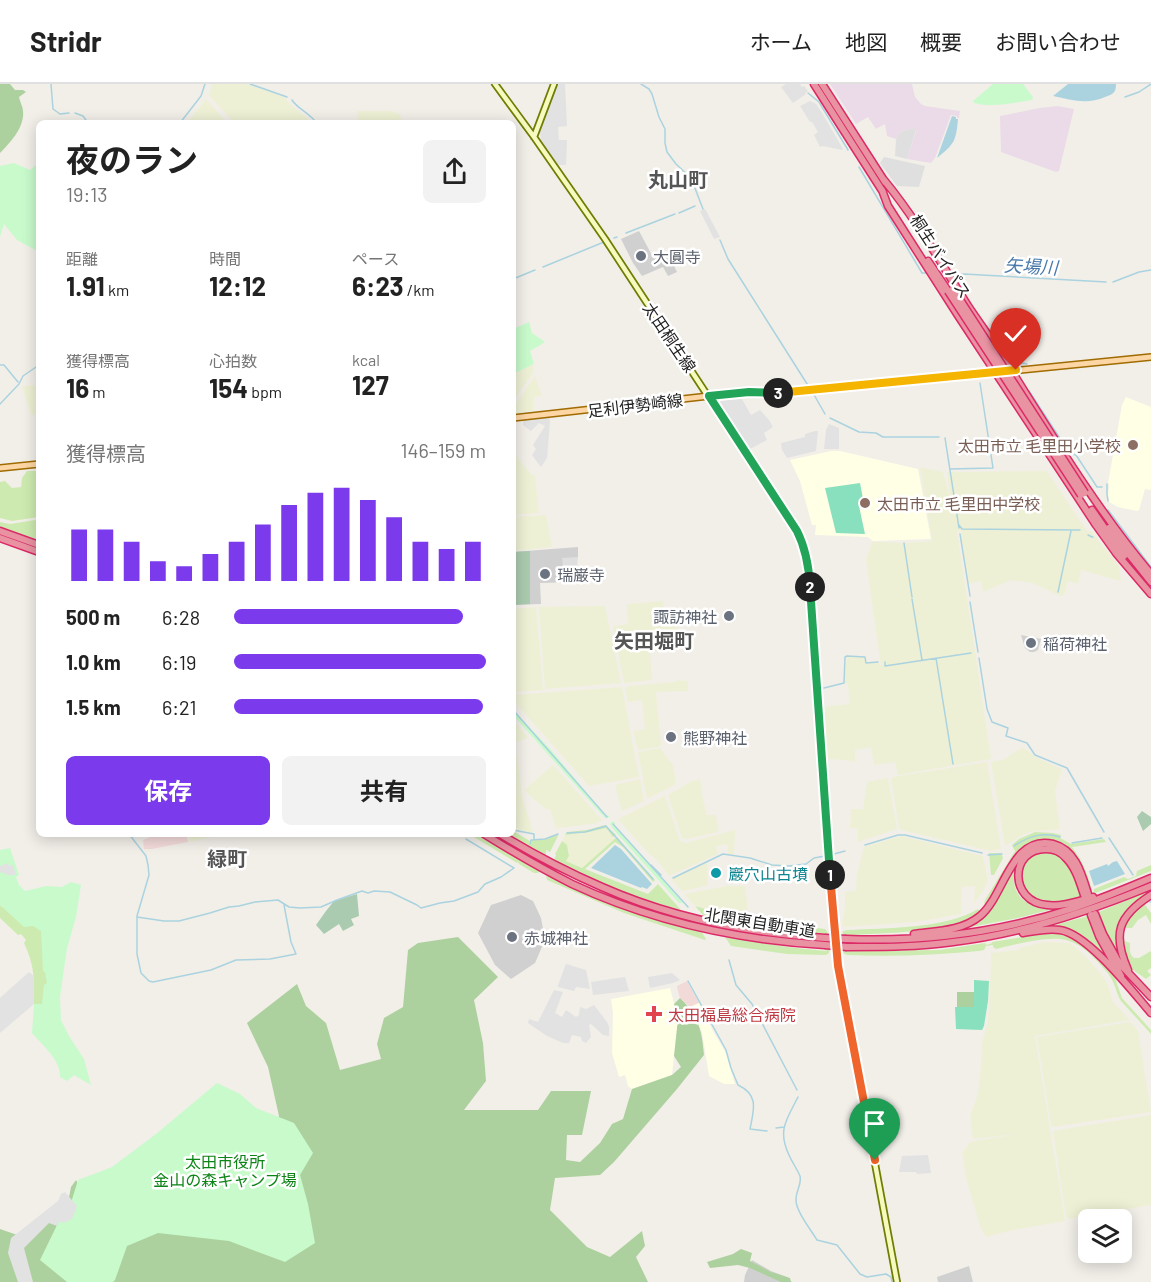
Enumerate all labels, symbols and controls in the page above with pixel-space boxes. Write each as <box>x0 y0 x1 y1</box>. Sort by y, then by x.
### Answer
text: Stridr <box>30 24 102 58</box>
text: ホーム <box>750 29 812 54</box>
text: 地図 <box>845 29 887 54</box>
text: 概要 <box>920 29 962 54</box>
text: お問い合わせ <box>995 29 1121 54</box>
text: 夜のラン <box>66 139 198 179</box>
button: share <box>423 140 486 203</box>
district label: 丸山町 <box>648 167 708 191</box>
text: 19:13 <box>66 182 108 206</box>
street label: 桐生バイパス <box>907 211 975 301</box>
place label: 大圓寺 <box>653 247 701 266</box>
text: 距離 <box>66 249 98 268</box>
text: 時間 <box>209 249 241 268</box>
text: ペース <box>352 249 399 268</box>
marker: 大圓寺 <box>634 249 648 263</box>
water label: 矢場川 <box>1003 254 1061 279</box>
text: 1.91 <box>66 270 105 301</box>
text: 12:12 <box>209 270 266 301</box>
text: 6:23 <box>352 270 404 301</box>
text: km <box>105 280 129 299</box>
text: /km <box>404 280 435 299</box>
street label: 太田桐生線 <box>640 299 700 375</box>
pin <box>990 308 1041 370</box>
icon: check <box>999 317 1032 350</box>
text: kcal <box>352 350 380 369</box>
text: 獲得標高 <box>66 351 130 370</box>
text: 心拍数 <box>209 351 257 370</box>
text: 127 <box>352 369 389 400</box>
text: 16 <box>66 372 89 403</box>
text: 154 <box>209 372 248 403</box>
pin: 3 <box>763 378 793 408</box>
text: m <box>89 382 106 401</box>
text: bpm <box>248 382 282 401</box>
text: 3 <box>774 383 782 402</box>
street label: 足利伊勢崎線 <box>586 390 684 420</box>
place label: 太田市立 毛里田小学校 <box>958 436 1121 455</box>
text: 146–159 m <box>400 438 486 462</box>
marker: 太田市立 毛里田小学校 <box>1126 438 1140 452</box>
text: 獲得標高 <box>66 441 146 465</box>
place label: 太田市立 毛里田中学校 <box>877 494 1040 513</box>
marker: 太田市立 毛里田中学校 <box>858 496 872 510</box>
place label: 瑞巌寺 <box>557 565 605 584</box>
marker: 瑞巌寺 <box>538 567 552 581</box>
pin: 2 <box>795 572 825 602</box>
text: 2 <box>806 577 814 596</box>
text: 500 m <box>66 605 120 629</box>
text: 6:28 <box>162 605 200 629</box>
place label: 諏訪神社 <box>653 607 717 626</box>
marker: 諏訪神社 <box>722 609 736 623</box>
district label: 矢田堀町 <box>614 628 694 652</box>
place label: 稲荷神社 <box>1043 634 1107 653</box>
marker: 稲荷神社 <box>1024 636 1038 650</box>
text: 1.0 km <box>66 650 121 674</box>
text: 6:19 <box>162 650 197 674</box>
text: 1.5 km <box>66 695 121 719</box>
text: 6:21 <box>162 695 197 719</box>
place label: 熊野神社 <box>683 728 747 747</box>
marker: 熊野神社 <box>664 730 678 744</box>
button: 保存 <box>66 756 270 825</box>
button: 共有 <box>282 756 486 825</box>
district label: 緑町 <box>207 846 247 870</box>
pin: 1 <box>815 860 845 890</box>
place label: 巖穴山古墳 <box>728 864 808 883</box>
text: 1 <box>827 865 833 884</box>
marker: 巖穴山古墳 <box>709 866 723 880</box>
street label: 北関東自動車道 <box>703 904 817 940</box>
place label: 赤城神社 <box>524 928 588 947</box>
marker: 赤城神社 <box>505 930 519 944</box>
marker: 太田福島総合病院 <box>645 1005 663 1023</box>
place label: 太田福島総合病院 <box>668 1005 796 1024</box>
pin <box>849 1098 900 1160</box>
icon: arrive <box>858 1107 891 1140</box>
park label: 太田市役所 金山の森キャンプ場 <box>153 1152 297 1189</box>
map controls <box>1078 1209 1132 1263</box>
button: layers <box>1078 1209 1132 1263</box>

